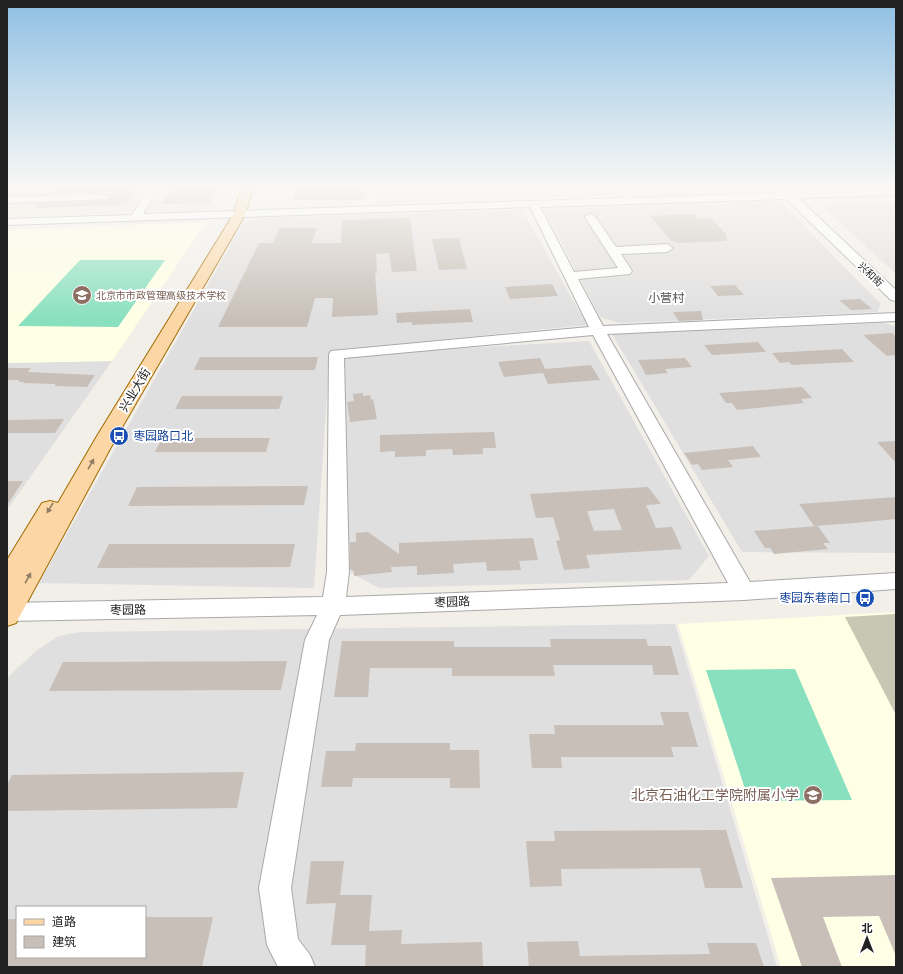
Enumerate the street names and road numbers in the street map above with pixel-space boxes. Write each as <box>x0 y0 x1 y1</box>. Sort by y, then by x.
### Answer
street label: 兴和街 <box>855 260 885 290</box>
street label: 兴业大街 <box>117 366 155 415</box>
street label: 枣园路 <box>434 594 470 612</box>
street label: 枣园路 <box>110 603 146 619</box>

